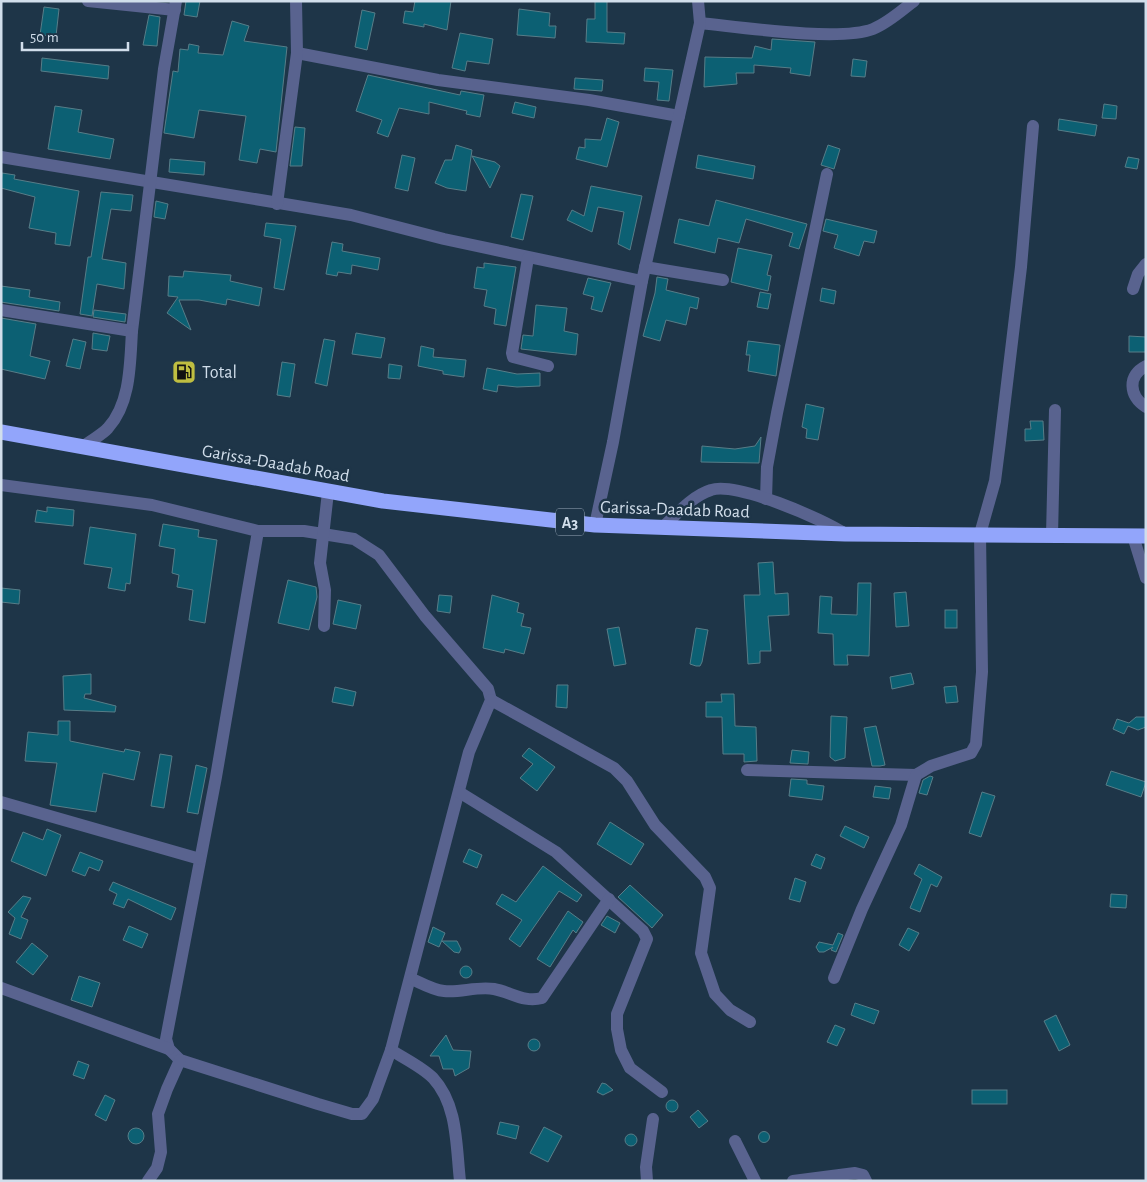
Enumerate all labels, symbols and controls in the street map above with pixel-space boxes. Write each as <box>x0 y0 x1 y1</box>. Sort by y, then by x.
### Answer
scale bar <box>22 20 129 52</box>
text: 50 m <box>30 30 59 45</box>
fuel station icon: Total <box>171 359 197 385</box>
place label: Total <box>202 364 237 382</box>
street label: Garissa-Daadab Road <box>201 442 351 486</box>
street label: Garissa-Daadab Road <box>600 498 750 522</box>
road number: A3 <box>556 508 584 536</box>

